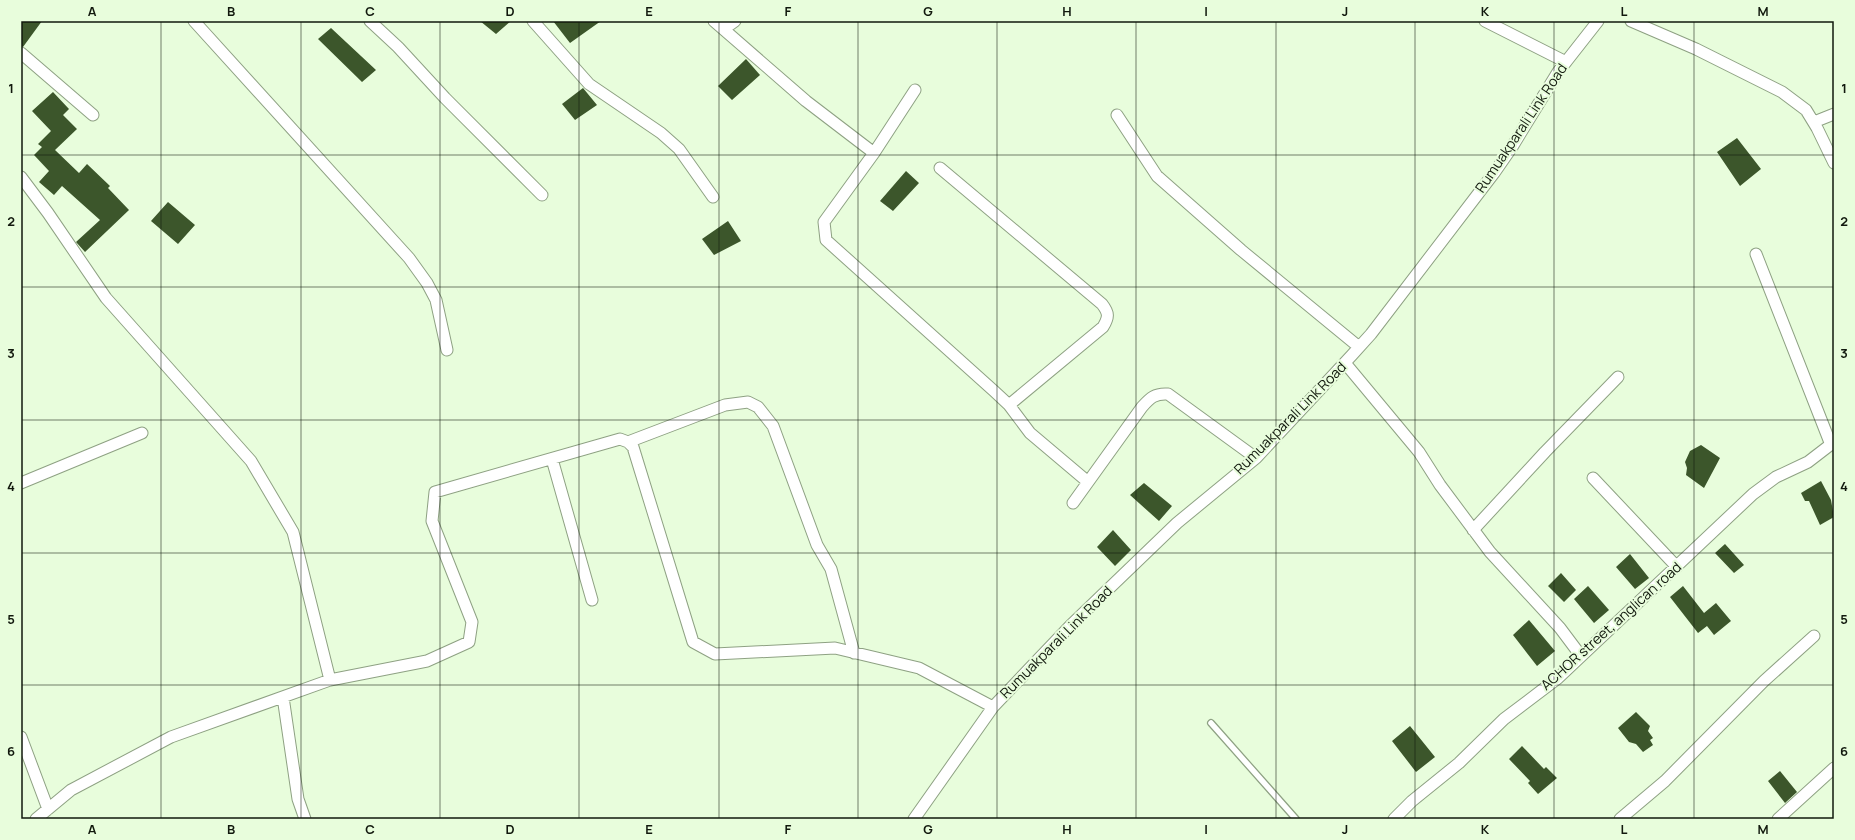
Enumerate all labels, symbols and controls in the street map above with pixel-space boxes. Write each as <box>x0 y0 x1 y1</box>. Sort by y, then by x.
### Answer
text: A <box>88 2 97 20</box>
text: B <box>227 2 235 20</box>
text: C <box>365 2 375 20</box>
text: D <box>505 2 515 20</box>
text: E <box>645 2 653 20</box>
text: F <box>785 2 792 20</box>
text: G <box>923 2 933 20</box>
text: H <box>1062 2 1072 20</box>
text: I <box>1204 2 1208 20</box>
text: J <box>1342 2 1348 20</box>
text: K <box>1481 2 1490 20</box>
text: L <box>1621 2 1628 20</box>
text: M <box>1757 2 1769 20</box>
street label: Rumuakparali Link Road <box>1470 60 1571 196</box>
text: 1 <box>8 79 14 97</box>
text: 1 <box>1841 79 1847 97</box>
text: 2 <box>7 212 15 230</box>
text: 2 <box>1840 212 1848 230</box>
text: 3 <box>7 344 15 362</box>
text: 3 <box>1840 344 1848 362</box>
street label: Rumuakparali Link Road <box>1229 357 1350 478</box>
text: 4 <box>7 477 15 495</box>
text: 4 <box>1840 477 1848 495</box>
street label: ACHOR street, anglican road <box>1536 557 1685 694</box>
street label: Rumuakparali Link Road <box>995 581 1116 702</box>
text: 5 <box>7 610 15 628</box>
text: 5 <box>1840 610 1848 628</box>
text: 6 <box>7 742 15 760</box>
text: 6 <box>1840 742 1848 760</box>
text: A <box>88 820 97 838</box>
text: B <box>227 820 235 838</box>
text: C <box>365 820 375 838</box>
text: D <box>505 820 515 838</box>
text: E <box>645 820 653 838</box>
text: F <box>785 820 792 838</box>
text: G <box>923 820 933 838</box>
text: H <box>1062 820 1072 838</box>
text: I <box>1204 820 1208 838</box>
text: J <box>1342 820 1348 838</box>
text: K <box>1481 820 1490 838</box>
text: L <box>1621 820 1628 838</box>
text: M <box>1757 820 1769 838</box>

